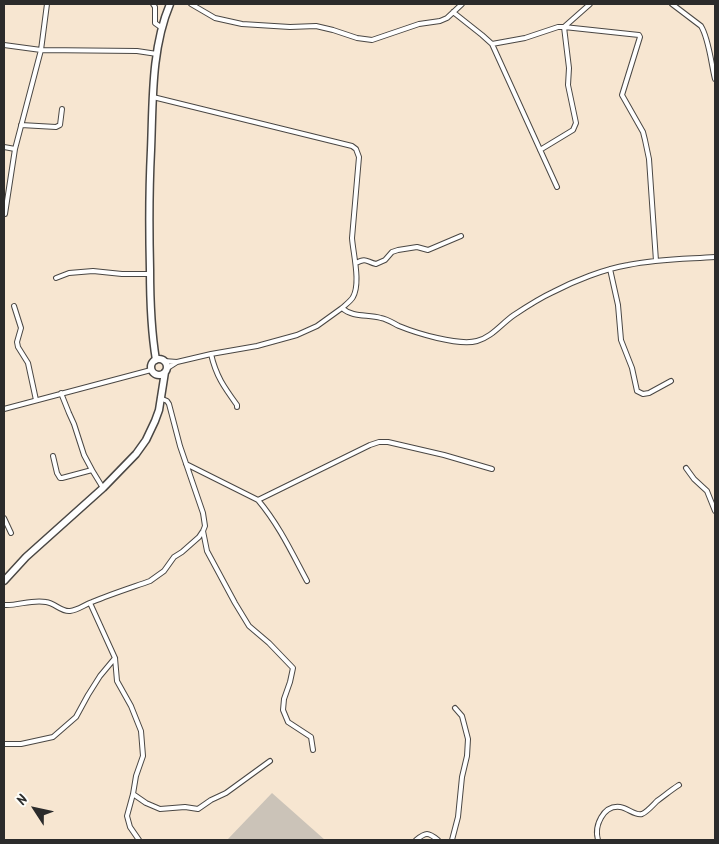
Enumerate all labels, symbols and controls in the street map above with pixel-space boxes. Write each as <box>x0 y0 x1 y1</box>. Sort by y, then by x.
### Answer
north arrow <box>10 784 60 834</box>
text: N <box>11 790 34 810</box>

